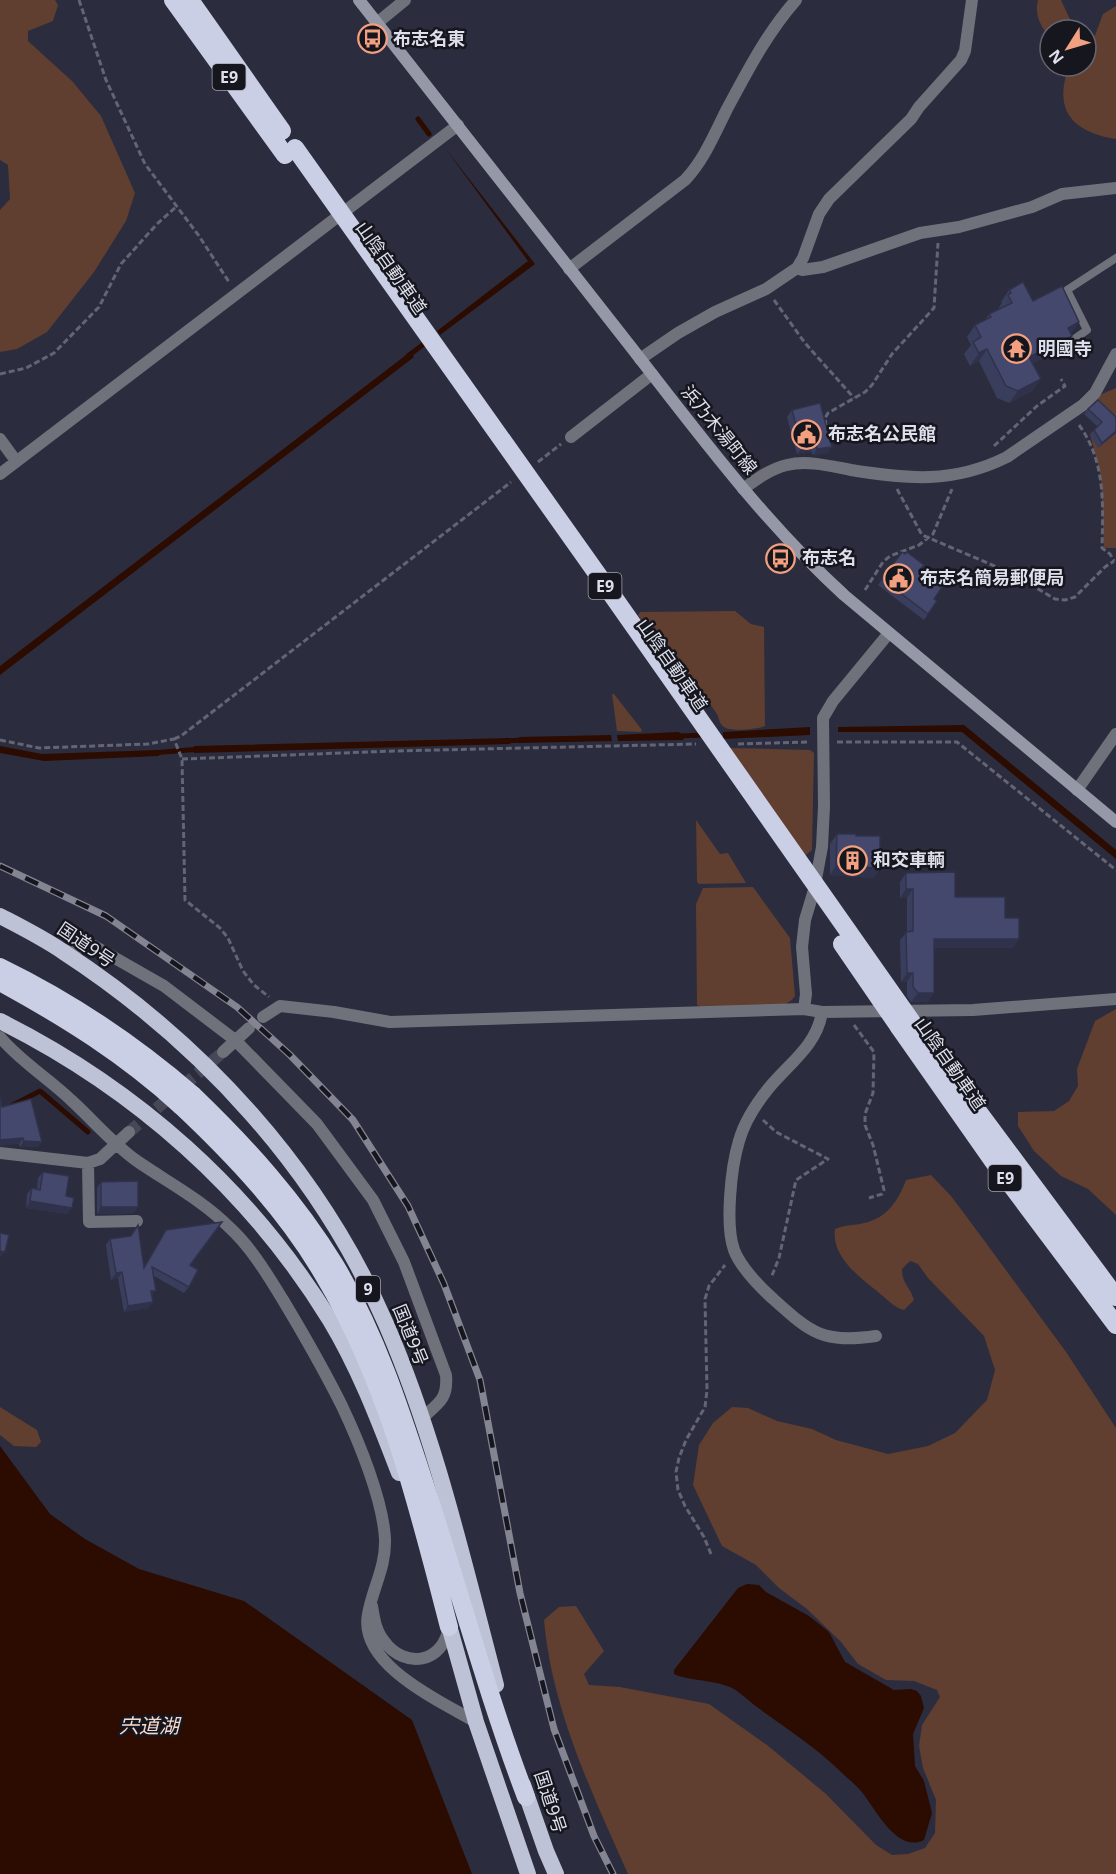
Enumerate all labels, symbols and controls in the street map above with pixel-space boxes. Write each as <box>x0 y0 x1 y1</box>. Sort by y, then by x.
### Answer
north arrow <box>1038 18 1098 78</box>
bus stop icon: 布志名東 <box>356 23 388 55</box>
place label: 布志名東 <box>393 26 465 50</box>
text: N <box>1043 45 1069 69</box>
road number: E9 <box>212 64 246 90</box>
street label: 山陰自動車道 <box>351 216 433 319</box>
temple icon: 明國寺 <box>1001 333 1033 365</box>
place label: 明國寺 <box>1038 336 1092 360</box>
street label: 浜乃木湯町線 <box>676 380 763 479</box>
public building icon: 布志名公民館 <box>791 418 823 450</box>
place label: 布志名公民館 <box>828 421 936 445</box>
bus stop icon: 布志名 <box>765 542 797 574</box>
place label: 布志名 <box>802 545 856 569</box>
public building icon: 布志名簡易郵便局 <box>883 562 915 594</box>
place label: 布志名簡易郵便局 <box>920 565 1064 589</box>
road number: E9 <box>588 573 622 599</box>
street label: 山陰自動車道 <box>632 613 714 716</box>
building icon: 和交車輌 <box>836 844 868 876</box>
place label: 和交車輌 <box>873 847 945 871</box>
street label: 国道9号 <box>53 916 120 972</box>
street label: 山陰自動車道 <box>910 1012 992 1115</box>
road number: E9 <box>988 1165 1022 1191</box>
road number: 9 <box>356 1276 380 1302</box>
street label: 国道9号 <box>388 1300 434 1369</box>
water label: 宍道湖 <box>119 1712 182 1739</box>
street label: 国道9号 <box>530 1767 572 1836</box>

